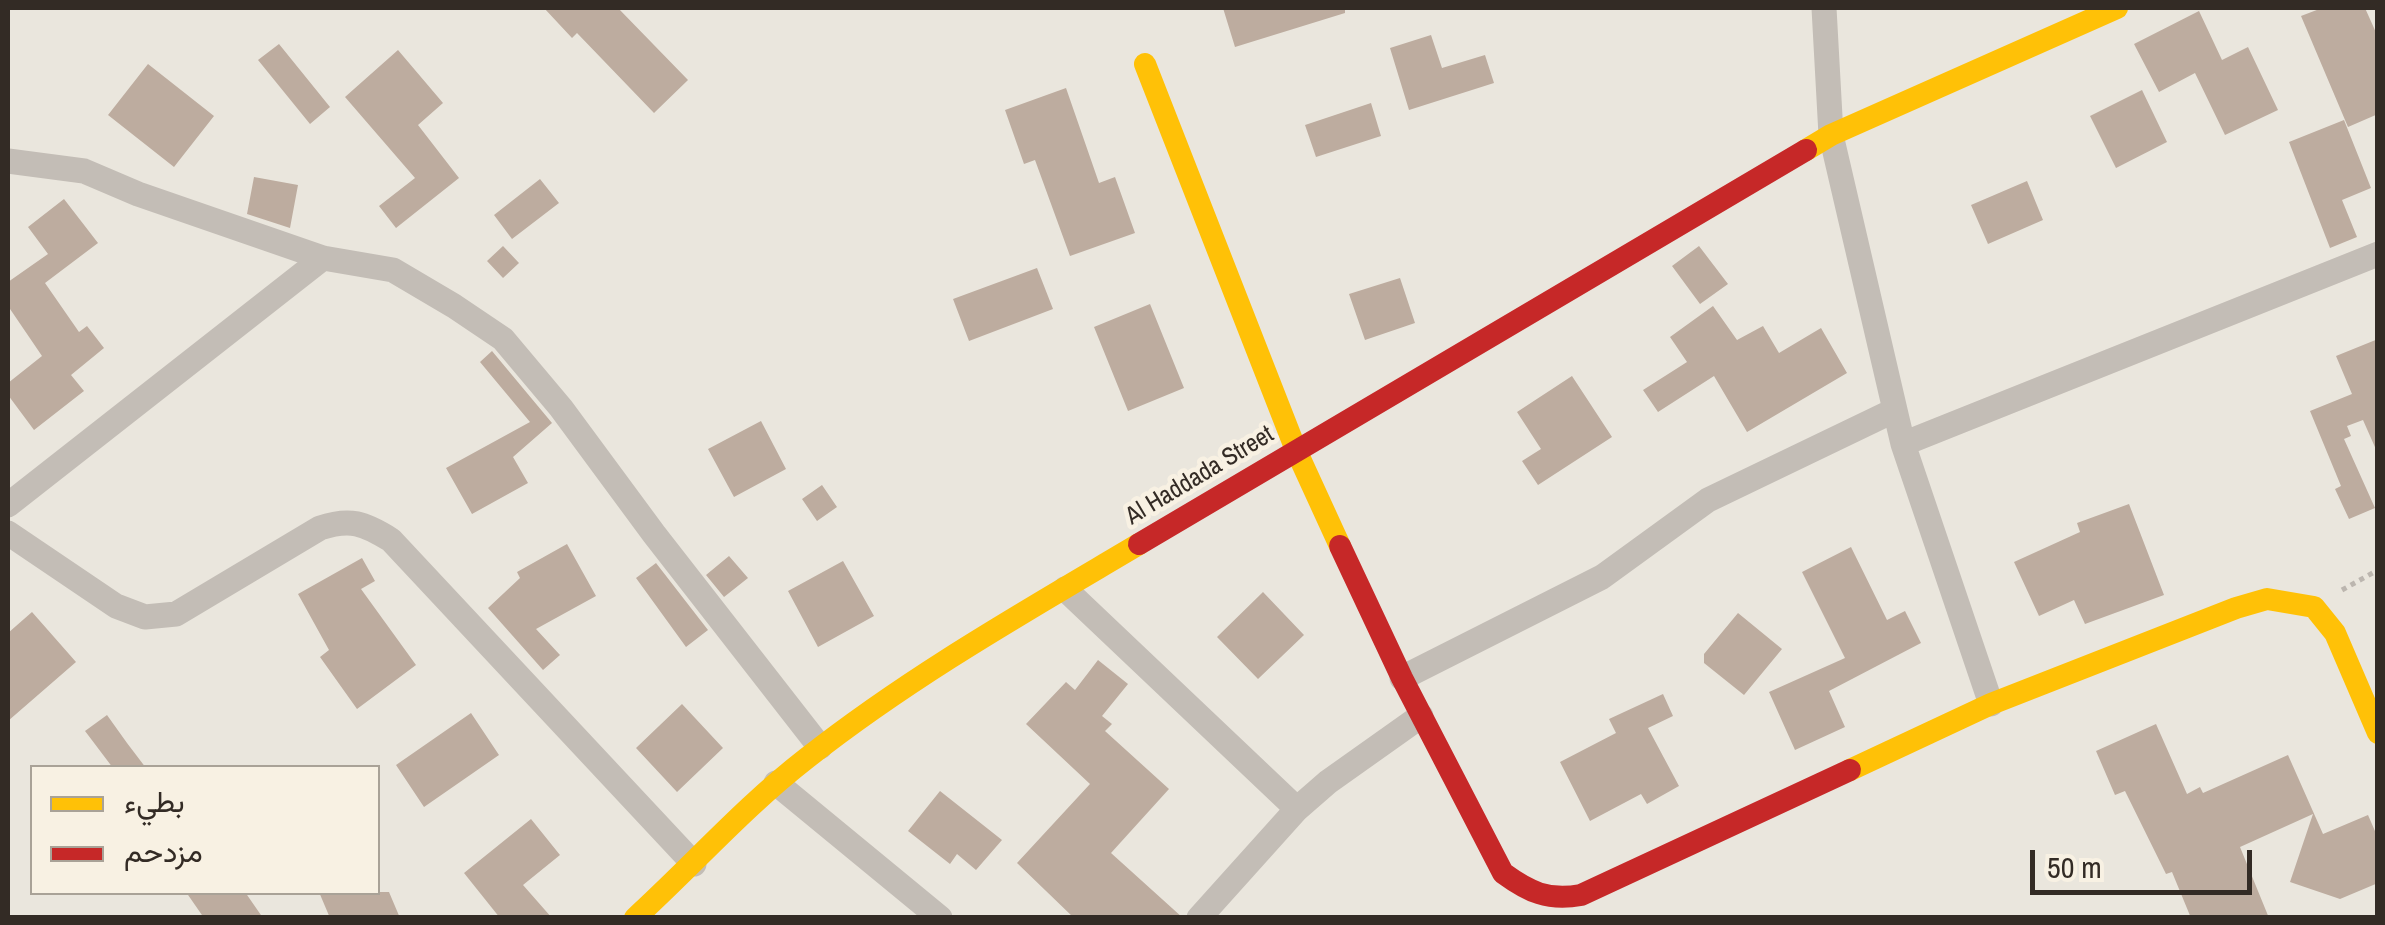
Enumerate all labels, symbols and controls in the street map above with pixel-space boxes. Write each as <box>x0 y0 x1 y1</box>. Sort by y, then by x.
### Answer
street label: Al Haddada Street <box>1120 420 1280 532</box>
legend <box>30 765 380 895</box>
text: بطيء <box>124 781 185 821</box>
scale bar <box>2035 830 2258 892</box>
text: مزدحم <box>124 831 203 871</box>
text: 50 m <box>2047 847 2102 887</box>

